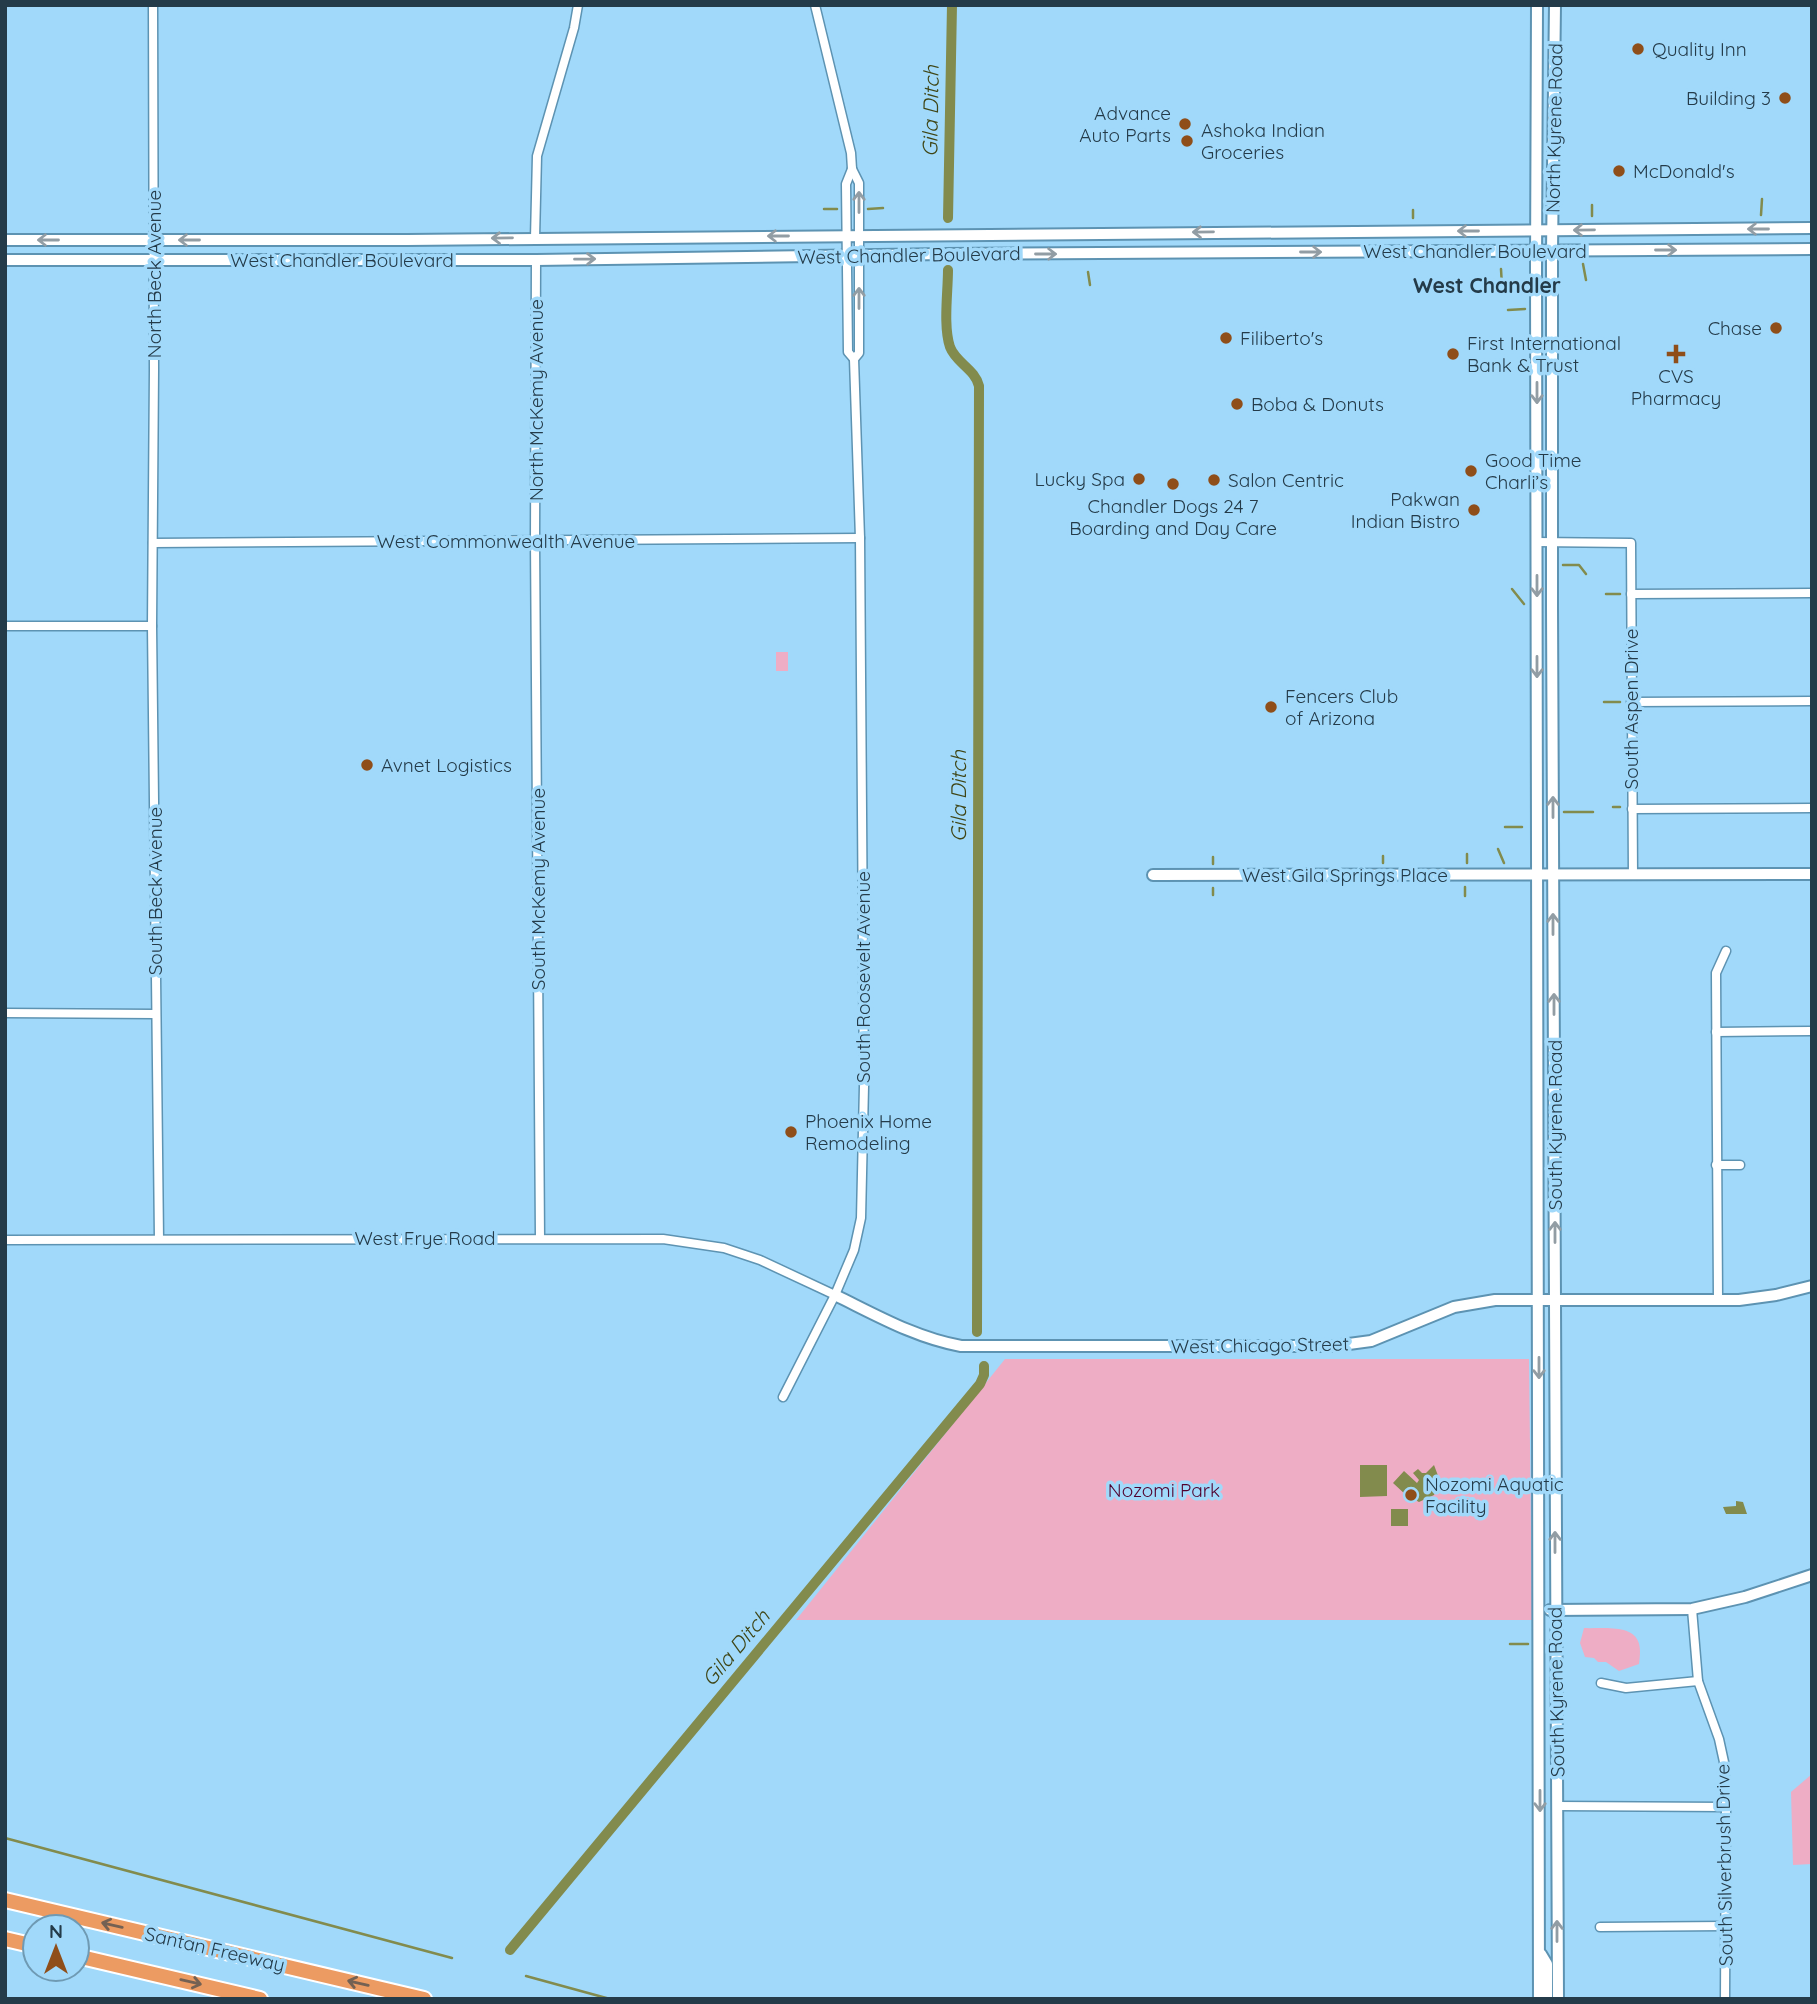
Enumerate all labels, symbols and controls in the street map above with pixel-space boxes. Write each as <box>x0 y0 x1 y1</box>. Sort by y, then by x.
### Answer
place label: Quality Inn <box>1652 37 1747 61</box>
marker: Quality Inn <box>1630 41 1646 57</box>
street label: North Kyrene Road <box>1541 43 1567 213</box>
water label: Gila Ditch <box>916 64 944 157</box>
place label: Building 3 <box>1686 86 1771 110</box>
marker: Building 3 <box>1777 90 1793 106</box>
place label: Advance Auto Parts <box>1079 101 1171 147</box>
marker: Advance Auto Parts <box>1177 116 1193 132</box>
place label: Ashoka Indian Groceries <box>1201 118 1325 164</box>
marker: Ashoka Indian Groceries <box>1179 133 1195 149</box>
place label: McDonald's <box>1633 159 1735 183</box>
marker: McDonald's <box>1611 163 1627 179</box>
street label: North Beck Avenue <box>142 190 166 358</box>
one-way arrow <box>852 190 866 213</box>
one-way arrow <box>1747 222 1770 235</box>
one-way arrow <box>1573 223 1596 237</box>
one-way arrow <box>1456 224 1479 238</box>
one-way arrow <box>1191 225 1214 239</box>
one-way arrow <box>767 229 790 243</box>
one-way arrow <box>491 231 514 245</box>
one-way arrow <box>37 233 60 247</box>
one-way arrow <box>178 233 201 247</box>
street label: West Chandler Boulevard <box>1363 239 1587 263</box>
street label: West Chandler Boulevard <box>797 241 1021 269</box>
one-way arrow <box>1654 243 1677 257</box>
one-way arrow <box>1299 245 1322 259</box>
one-way arrow <box>1034 247 1057 261</box>
street label: West Chandler Boulevard <box>230 248 454 272</box>
one-way arrow <box>573 252 596 266</box>
district label: West Chandler <box>1413 272 1561 298</box>
one-way arrow <box>852 287 866 310</box>
street label: North McKemy Avenue <box>524 299 548 501</box>
place label: Chase <box>1708 316 1762 340</box>
marker: Chase <box>1768 320 1784 336</box>
place label: Filiberto's <box>1240 326 1323 350</box>
marker: Filiberto's <box>1218 330 1234 346</box>
place label: First International Bank & Trust <box>1467 331 1621 377</box>
marker: First International Bank & Trust <box>1445 346 1461 362</box>
marker: CVS Pharmacy <box>1668 346 1684 362</box>
place label: CVS Pharmacy <box>1631 364 1721 410</box>
one-way arrow <box>1530 381 1544 404</box>
place label: Boba & Donuts <box>1251 392 1384 416</box>
marker: Boba & Donuts <box>1229 396 1245 412</box>
place label: Good Time Charli’s <box>1485 448 1581 494</box>
marker: Good Time Charli’s <box>1463 463 1479 479</box>
place label: Lucky Spa <box>1034 467 1125 491</box>
place label: Salon Centric <box>1228 468 1344 492</box>
marker: Lucky Spa <box>1131 471 1147 487</box>
marker: Salon Centric <box>1206 472 1222 488</box>
marker: Chandler Dogs 24 7 Boarding and Day Care <box>1165 476 1181 492</box>
place label: Pakwan Indian Bistro <box>1351 487 1460 533</box>
place label: Chandler Dogs 24 7 Boarding and Day Care <box>1069 494 1277 540</box>
marker: Pakwan Indian Bistro <box>1466 502 1482 518</box>
street label: West Commonwealth Avenue <box>377 529 635 553</box>
one-way arrow <box>1530 574 1544 597</box>
street label: South Aspen Drive <box>1619 629 1643 789</box>
one-way arrow <box>1530 655 1544 678</box>
place label: Fencers Club of Arizona <box>1285 684 1398 730</box>
marker: Fencers Club of Arizona <box>1263 699 1279 715</box>
water label: Gila Ditch <box>945 749 971 842</box>
place label: Avnet Logistics <box>381 753 512 777</box>
marker: Avnet Logistics <box>359 757 375 773</box>
street label: South McKemy Avenue <box>526 788 550 990</box>
one-way arrow <box>1546 796 1560 819</box>
street label: South Beck Avenue <box>143 807 167 975</box>
street label: West Gila Springs Place <box>1242 863 1448 887</box>
street label: South Roosevelt Avenue <box>851 871 875 1083</box>
one-way arrow <box>1547 913 1560 936</box>
one-way arrow <box>1547 993 1561 1016</box>
street label: South Kyrene Road <box>1543 1040 1567 1210</box>
place label: Phoenix Home Remodeling <box>805 1109 932 1155</box>
marker: Phoenix Home Remodeling <box>783 1124 799 1140</box>
one-way arrow <box>1548 1220 1562 1243</box>
street label: West Frye Road <box>355 1226 496 1250</box>
street label: West Chicago Street <box>1171 1331 1349 1359</box>
one-way arrow <box>1532 1356 1546 1379</box>
place label: Nozomi Aquatic Facility <box>1425 1472 1564 1518</box>
park label: Nozomi Park <box>1108 1478 1220 1502</box>
marker: Nozomi Aquatic Facility <box>1403 1487 1419 1503</box>
one-way arrow <box>1548 1531 1562 1554</box>
water label: Gila Ditch <box>696 1603 775 1691</box>
street label: South Kyrene Road <box>1543 1607 1569 1777</box>
street label: South Silverbrush Drive <box>1710 1764 1738 1966</box>
one-way arrow <box>1533 1789 1547 1812</box>
north arrow <box>21 1913 91 1983</box>
one-way arrow <box>101 1918 124 1931</box>
text: N <box>49 1919 63 1943</box>
one-way arrow <box>1550 1919 1564 1942</box>
street label: Santan Freeway <box>143 1921 287 1977</box>
one-way arrow <box>179 1976 202 1990</box>
one-way arrow <box>347 1976 370 1989</box>

